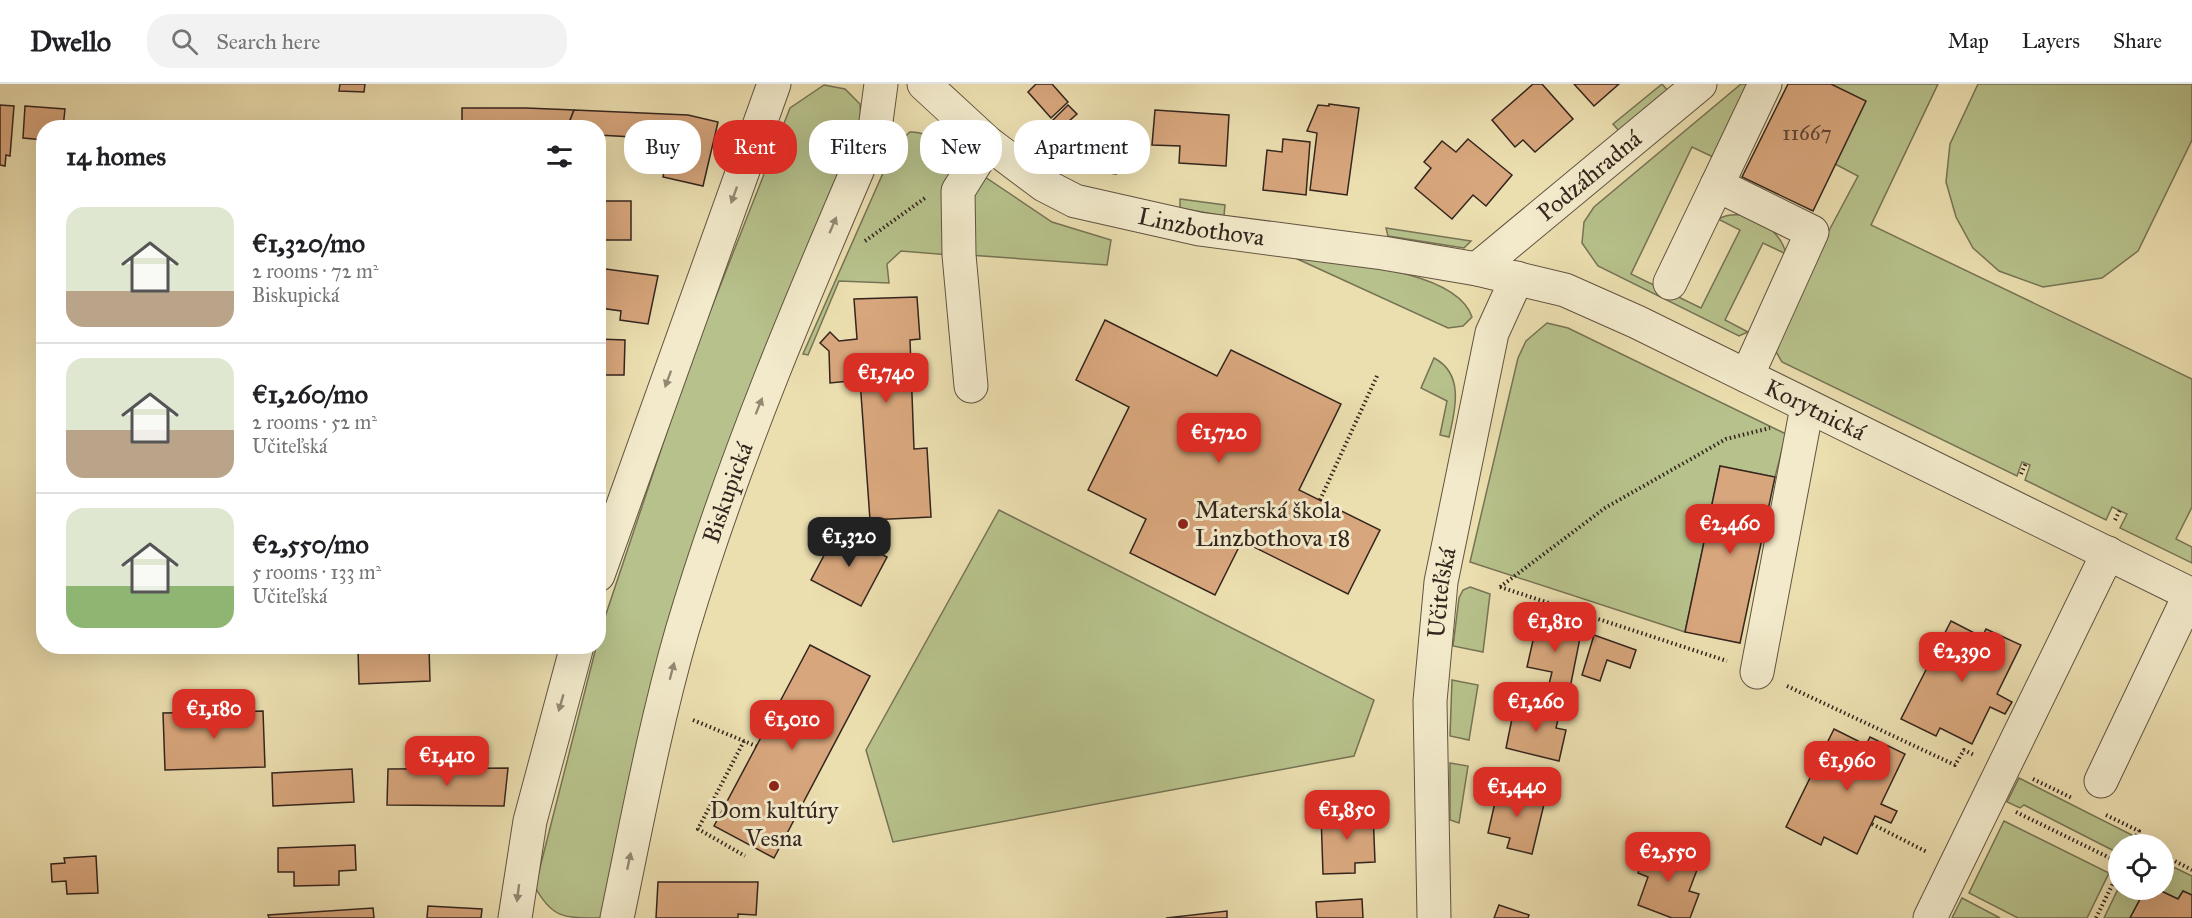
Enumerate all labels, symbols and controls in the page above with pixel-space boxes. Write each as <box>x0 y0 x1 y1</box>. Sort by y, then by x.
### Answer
search box <box>147 14 567 68</box>
text: Dwello <box>30 24 111 59</box>
icon: search <box>168 25 201 58</box>
text: Search here <box>216 28 320 55</box>
text: Map <box>1948 28 1989 54</box>
text: Layers <box>2022 28 2080 54</box>
text: Share <box>2113 28 2162 54</box>
chip: Buy <box>624 120 701 174</box>
chip: Rent <box>713 120 797 174</box>
chip: Filters <box>809 120 908 174</box>
chip: New <box>920 120 1002 174</box>
chip: Apartment <box>1014 120 1150 174</box>
house number: 11667 <box>1782 120 1832 146</box>
street label: Podzáhradná <box>1531 123 1648 228</box>
text: 14 homes <box>66 140 166 172</box>
icon: filters <box>543 140 576 173</box>
one-way arrow <box>728 186 738 204</box>
street label: Linzbothova <box>1135 201 1267 253</box>
one-way arrow <box>828 216 838 234</box>
text: €1,320/mo <box>252 227 365 259</box>
icon: home <box>114 231 186 303</box>
text: 2 rooms · 72 m² <box>252 259 379 283</box>
text: Biskupická <box>252 283 339 307</box>
pin: €1,740 <box>837 353 935 404</box>
text: €1,740 <box>857 360 915 384</box>
one-way arrow <box>662 370 672 388</box>
street label: Korytnická <box>1760 372 1871 448</box>
text: €1,260/mo <box>252 378 368 410</box>
icon: home <box>114 382 186 454</box>
one-way arrow <box>755 397 764 415</box>
text: 2 rooms · 52 m² <box>252 410 377 434</box>
pin: €1,720 <box>1170 413 1268 464</box>
text: €1,720 <box>1191 420 1247 444</box>
text: Učiteľská <box>252 434 328 458</box>
street label: Biskupická <box>696 437 760 547</box>
place label: Materská škola Linzbothova 18 <box>1195 495 1350 553</box>
pin: €2,460 <box>1681 504 1779 555</box>
text: €2,460 <box>1700 511 1761 535</box>
pin: €1,320 <box>800 517 898 568</box>
marker: Materská škola Linzbothova 18 <box>1176 517 1190 531</box>
text: €1,320 <box>822 524 876 548</box>
text: €2,550/mo <box>252 528 369 560</box>
icon: home <box>114 532 186 604</box>
street label: Učiteľská <box>1421 544 1463 639</box>
text: 5 rooms · 133 m² <box>252 560 381 584</box>
text: Učiteľská <box>252 584 328 608</box>
pin: €1,810 <box>1506 602 1604 653</box>
text: €1,810 <box>1527 609 1583 633</box>
pin: €2,390 <box>1913 632 2011 683</box>
text: €2,390 <box>1933 639 1991 663</box>
one-way arrow <box>668 661 677 679</box>
pin: €1,260 <box>1487 682 1585 733</box>
pin: €1,180 <box>165 689 263 740</box>
text: €1,260 <box>1508 689 1564 713</box>
one-way arrow <box>556 694 565 712</box>
text: €1,180 <box>186 696 242 720</box>
pin: €1,010 <box>743 700 841 751</box>
text: €1,010 <box>764 707 820 731</box>
pin: €1,410 <box>398 736 496 787</box>
pin: €1,960 <box>1798 741 1896 792</box>
text: €1,410 <box>419 743 475 767</box>
text: €1,960 <box>1818 748 1876 772</box>
pin: €1,440 <box>1468 767 1566 818</box>
text: €1,440 <box>1487 774 1547 798</box>
marker: Dom kultúry Vesna <box>767 779 781 793</box>
pin: €1,850 <box>1298 790 1396 841</box>
place label: Dom kultúry Vesna <box>710 795 839 853</box>
text: €1,850 <box>1319 797 1375 821</box>
pin: €2,550 <box>1619 832 1717 883</box>
map controls <box>2108 834 2174 900</box>
button: locate <box>2108 834 2174 900</box>
text: €2,550 <box>1639 839 1697 863</box>
one-way arrow <box>625 851 634 870</box>
one-way arrow <box>513 883 522 902</box>

